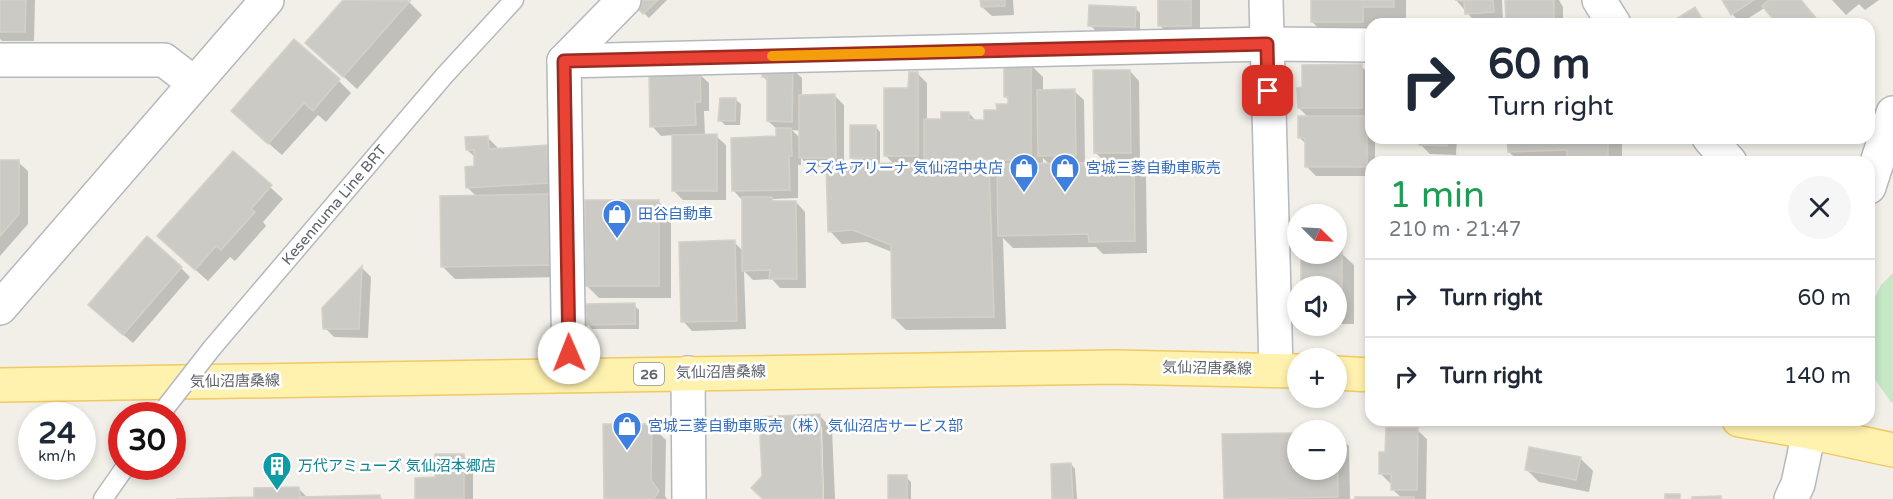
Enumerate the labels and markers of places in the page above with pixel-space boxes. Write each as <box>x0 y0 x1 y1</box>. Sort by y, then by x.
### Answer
pin <box>1242 65 1293 116</box>
shop icon: スズキアリーナ 気仙沼中央店 <box>1008 152 1040 194</box>
shop icon: 宮城三菱自動車販売 <box>1049 152 1081 194</box>
place label: スズキアリーナ 気仙沼中央店 <box>804 159 1003 177</box>
place label: 宮城三菱自動車販売 <box>1086 159 1221 177</box>
shop icon: 田谷自動車 <box>601 198 633 240</box>
place label: 田谷自動車 <box>638 205 713 223</box>
shop icon: 宮城三菱自動車販売（株）気仙沼店サービス部 <box>611 410 643 452</box>
place label: 宮城三菱自動車販売（株）気仙沼店サービス部 <box>648 417 963 435</box>
building icon: 万代アミューズ 気仙沼本郷店 <box>261 450 293 492</box>
place label: 万代アミューズ 気仙沼本郷店 <box>298 457 496 475</box>

